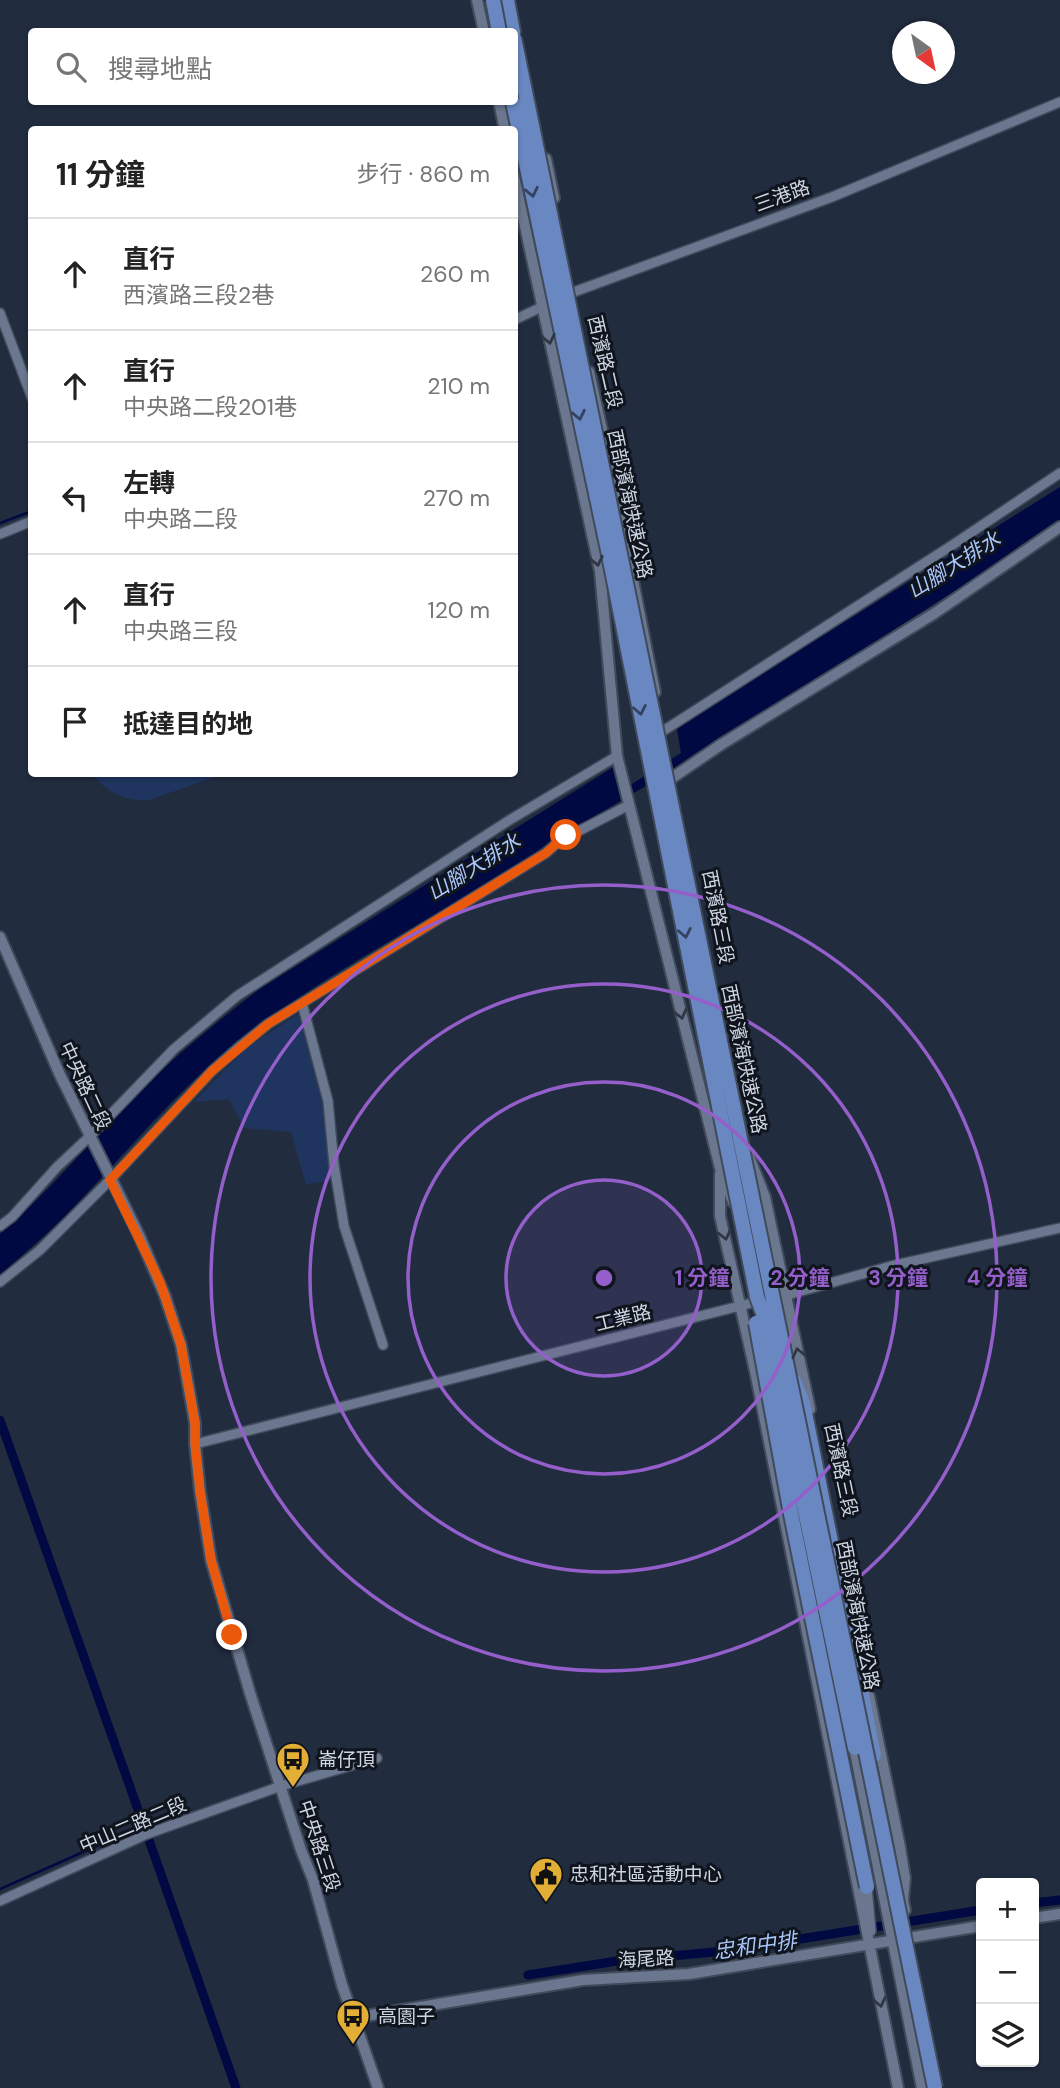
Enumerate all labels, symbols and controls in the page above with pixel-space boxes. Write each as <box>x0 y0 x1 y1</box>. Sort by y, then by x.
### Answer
north arrow <box>892 21 955 84</box>
search box <box>28 28 518 105</box>
icon: search <box>52 48 90 86</box>
text: 搜尋地點 <box>108 52 212 86</box>
text: 11 分鐘 <box>56 155 145 194</box>
text: 步行 · 860 m <box>356 159 490 189</box>
street label: 三港路 <box>751 175 813 217</box>
one-way arrow <box>524 186 539 198</box>
text: 直行 <box>123 242 175 276</box>
icon: ahead <box>56 255 94 293</box>
text: 260 m <box>420 259 490 289</box>
text: 西濱路三段2巷 <box>123 280 274 310</box>
street label: 西濱路二段 <box>582 313 628 411</box>
one-way arrow <box>541 333 555 345</box>
text: 直行 <box>123 354 175 388</box>
icon: ahead <box>56 367 94 405</box>
text: 210 m <box>427 371 490 401</box>
text: 中央路二段201巷 <box>123 392 297 422</box>
one-way arrow <box>570 409 585 421</box>
street label: 西部濱海快速公路 <box>602 427 658 581</box>
text: 左轉 <box>123 466 175 500</box>
icon: left <box>56 479 94 517</box>
text: 270 m <box>423 483 490 513</box>
text: 中央路二段 <box>123 504 238 534</box>
water label: 山腳大排水 <box>902 525 1007 605</box>
one-way arrow <box>589 555 604 567</box>
text: 直行 <box>123 578 175 612</box>
icon: ahead <box>56 591 94 629</box>
text: 120 m <box>427 595 490 625</box>
text: 中央路三段 <box>123 616 238 646</box>
icon: arrive <box>56 703 94 741</box>
one-way arrow <box>632 704 647 716</box>
text: 抵達目的地 <box>123 707 253 741</box>
route start <box>550 819 581 850</box>
water label: 山腳大排水 <box>422 827 527 907</box>
street label: 西濱路三段 <box>697 868 739 966</box>
one-way arrow <box>676 927 691 939</box>
street label: 西部濱海快速公路 <box>716 982 772 1136</box>
one-way arrow <box>673 1008 687 1020</box>
street label: 中央路二段 <box>54 1038 116 1134</box>
one-way arrow <box>717 1229 731 1241</box>
text: 1 分鐘 <box>675 1264 729 1292</box>
text: 2 分鐘 <box>770 1264 830 1292</box>
text: 3 分鐘 <box>868 1264 928 1292</box>
text: 4 分鐘 <box>967 1264 1027 1292</box>
centre of rings <box>592 1266 616 1290</box>
street label: 工業路 <box>592 1299 654 1337</box>
one-way arrow <box>792 1347 806 1359</box>
street label: 西濱路三段 <box>819 1421 863 1519</box>
street label: 西部濱海快速公路 <box>831 1538 885 1692</box>
route end <box>216 1619 247 1650</box>
bus stop icon: 崙仔頂 <box>274 1740 312 1789</box>
place label: 崙仔頂 <box>318 1747 375 1772</box>
street label: 中山二路二段 <box>76 1791 190 1859</box>
street label: 中央路三段 <box>292 1797 346 1895</box>
public building icon: 忠和社區活動中心 <box>527 1855 565 1904</box>
place label: 忠和社區活動中心 <box>570 1862 722 1887</box>
map controls <box>976 1878 1039 2067</box>
button: + <box>976 1878 1039 1941</box>
water label: 忠和中排 <box>711 1926 802 1966</box>
button: − <box>976 1941 1039 2004</box>
street label: 海尾路 <box>617 1945 675 1973</box>
one-way arrow <box>871 1996 886 2008</box>
bus stop icon: 高園子 <box>334 1997 372 2046</box>
place label: 高園子 <box>378 2004 435 2029</box>
button: layers <box>976 2004 1039 2067</box>

